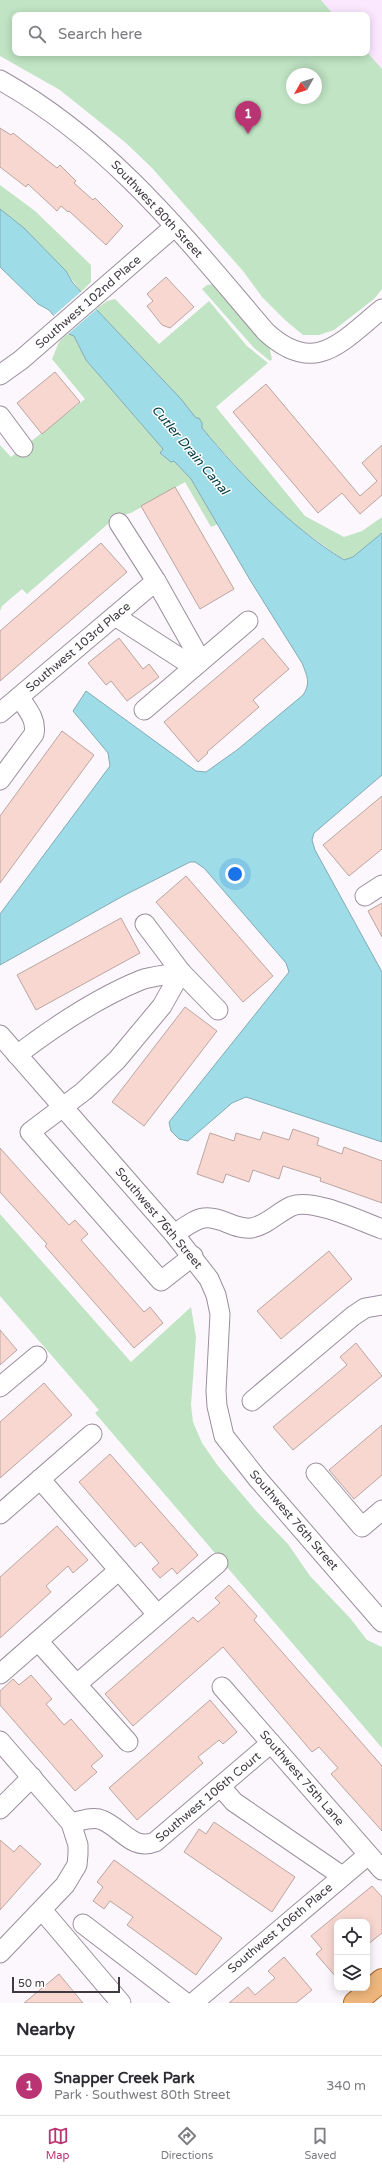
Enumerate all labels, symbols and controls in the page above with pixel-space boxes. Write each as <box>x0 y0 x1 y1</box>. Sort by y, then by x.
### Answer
search box <box>12 12 370 56</box>
icon: search <box>26 23 48 45</box>
text: Search here <box>58 25 142 43</box>
north arrow <box>286 68 322 104</box>
pin: 1 <box>235 101 261 134</box>
street label: Southwest 80th Street <box>108 157 206 261</box>
street label: Southwest 102nd Place <box>33 252 144 352</box>
water label: Cutler Drain Canal <box>148 402 233 499</box>
street label: Southwest 103rd Place <box>23 599 133 695</box>
your location <box>225 864 245 884</box>
street label: Southwest 76th Street <box>113 1165 206 1272</box>
street label: Southwest 76th Street <box>247 1467 341 1573</box>
street label: Southwest 75th Lane <box>257 1728 347 1829</box>
street label: Southwest 106th Court <box>153 1749 264 1845</box>
street label: Southwest 106th Place <box>225 1880 335 1976</box>
map controls <box>334 1919 370 1991</box>
button: locate <box>334 1919 370 1955</box>
button: layers <box>334 1955 370 1991</box>
scale bar <box>12 1975 120 1994</box>
text: 50 m <box>18 1977 45 1990</box>
text: Nearby <box>16 2019 75 2040</box>
text: Snapper Creek Park <box>54 2069 195 2087</box>
text: 1 <box>25 2078 33 2094</box>
text: 340 m <box>326 2078 366 2094</box>
text: Park · Southwest 80th Street <box>54 2087 230 2103</box>
tab: Map <box>46 2125 69 2162</box>
tab: Directions <box>161 2125 213 2162</box>
tab: Saved <box>305 2125 336 2162</box>

